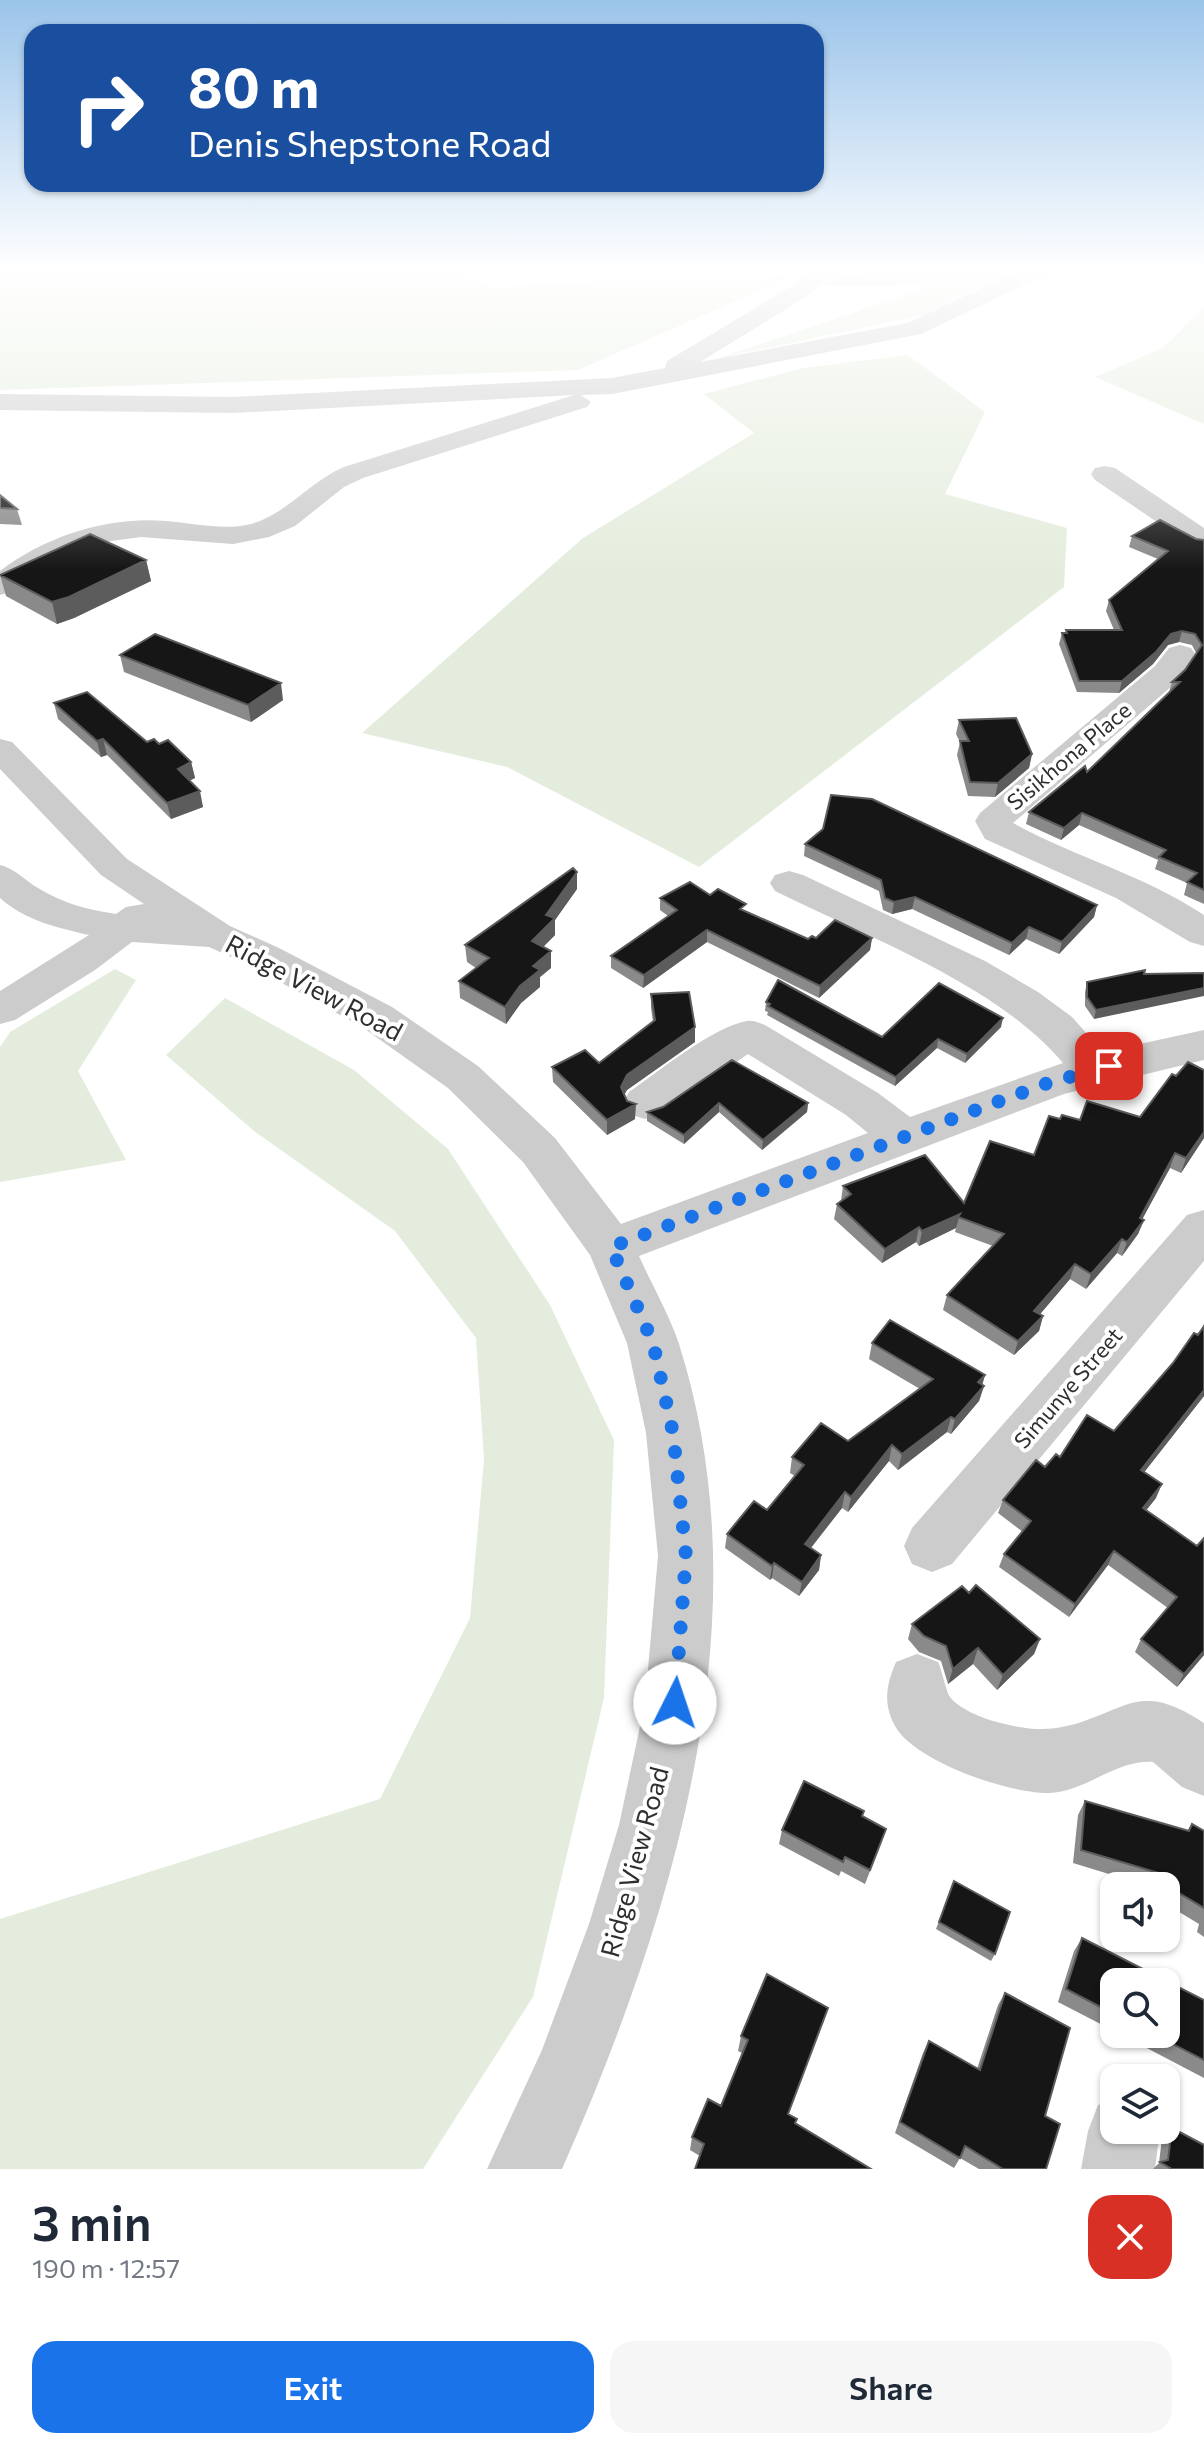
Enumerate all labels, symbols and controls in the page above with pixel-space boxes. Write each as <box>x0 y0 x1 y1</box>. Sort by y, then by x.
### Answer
text: 80 m <box>188 51 319 120</box>
icon: right <box>56 56 160 160</box>
text: Denis Shepstone Road <box>188 120 551 164</box>
street label: Sisikhona Place <box>1001 696 1136 815</box>
street label: Ridge View Road <box>221 927 409 1046</box>
pin <box>1075 1032 1143 1100</box>
icon: arrive <box>1087 1044 1131 1088</box>
street label: Simunye Street <box>1008 1322 1127 1454</box>
position arrow <box>633 1661 717 1745</box>
street label: Ridge View Road <box>593 1763 674 1960</box>
map controls <box>1100 1872 1180 2144</box>
button: sound <box>1100 1872 1180 1952</box>
button: search <box>1100 1968 1180 2048</box>
button: layers <box>1100 2064 1180 2144</box>
text: 3 min <box>32 2192 152 2251</box>
button: close <box>1088 2195 1172 2279</box>
text: 190 m · 12:57 <box>32 2252 180 2283</box>
button: Exit <box>32 2341 594 2433</box>
button: Share <box>610 2341 1172 2433</box>

